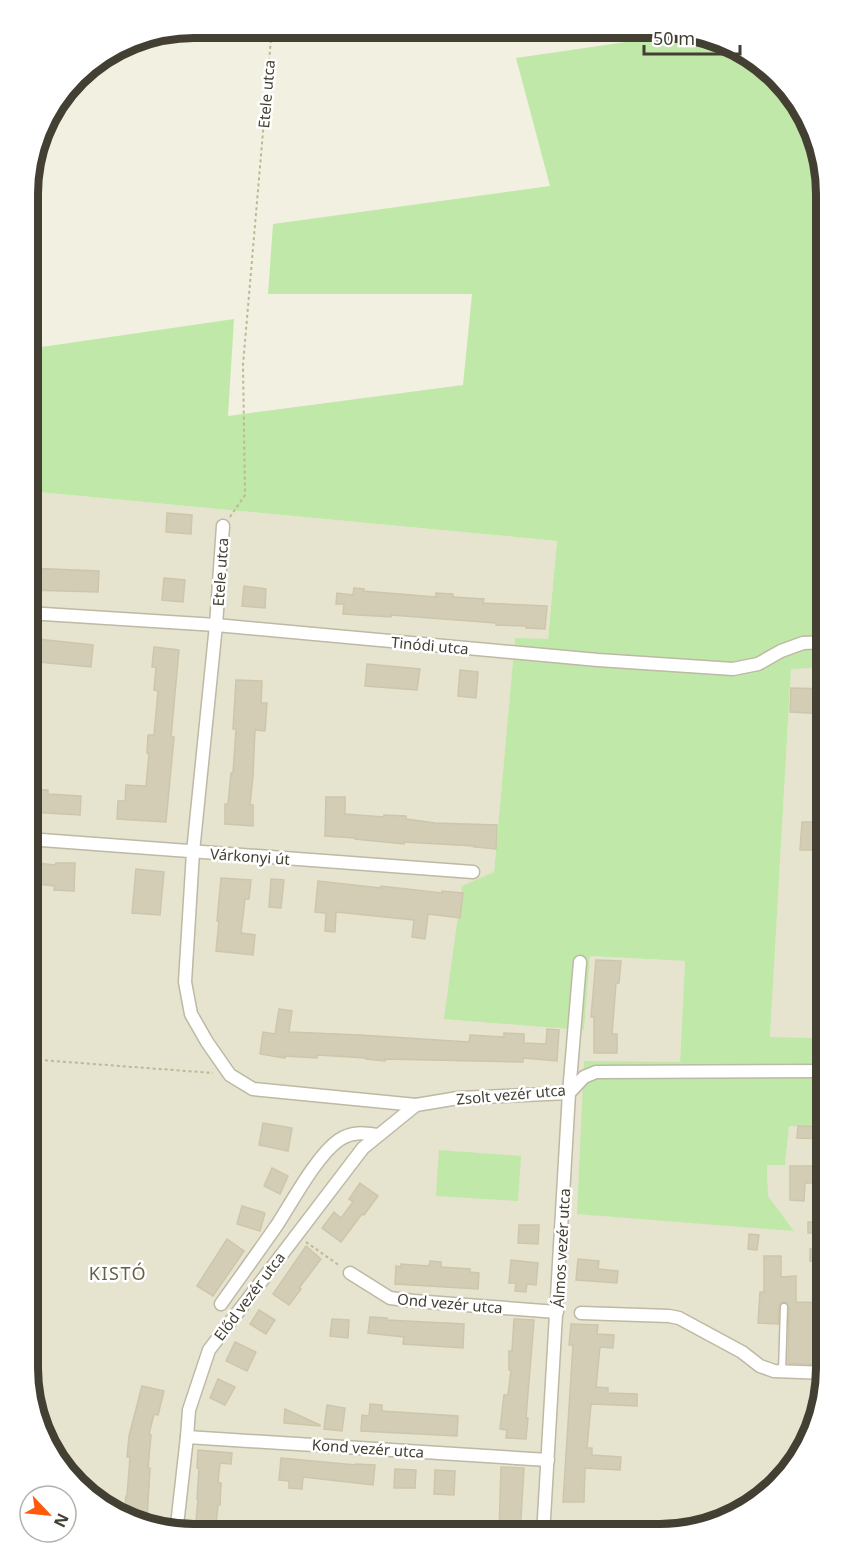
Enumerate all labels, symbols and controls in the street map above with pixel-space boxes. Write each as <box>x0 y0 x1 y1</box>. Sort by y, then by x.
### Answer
scale bar <box>644 18 740 56</box>
text: 50 m <box>653 26 695 50</box>
street label: Etele utca <box>253 59 279 129</box>
street label: Etele utca <box>208 537 232 607</box>
street label: Tinódi utca <box>390 632 470 658</box>
street label: Várkonyi út <box>210 843 291 869</box>
street label: Zsolt vezér utca <box>455 1079 567 1109</box>
street label: Álmos vezér utca <box>548 1188 574 1308</box>
street label: Előd vezér utca <box>209 1248 289 1344</box>
district label: KISTÓ <box>89 1261 147 1285</box>
street label: Ond vezér utca <box>396 1288 504 1318</box>
street label: Kond vezér utca <box>311 1434 425 1462</box>
north arrow <box>18 1484 78 1544</box>
text: N <box>49 1510 74 1531</box>

